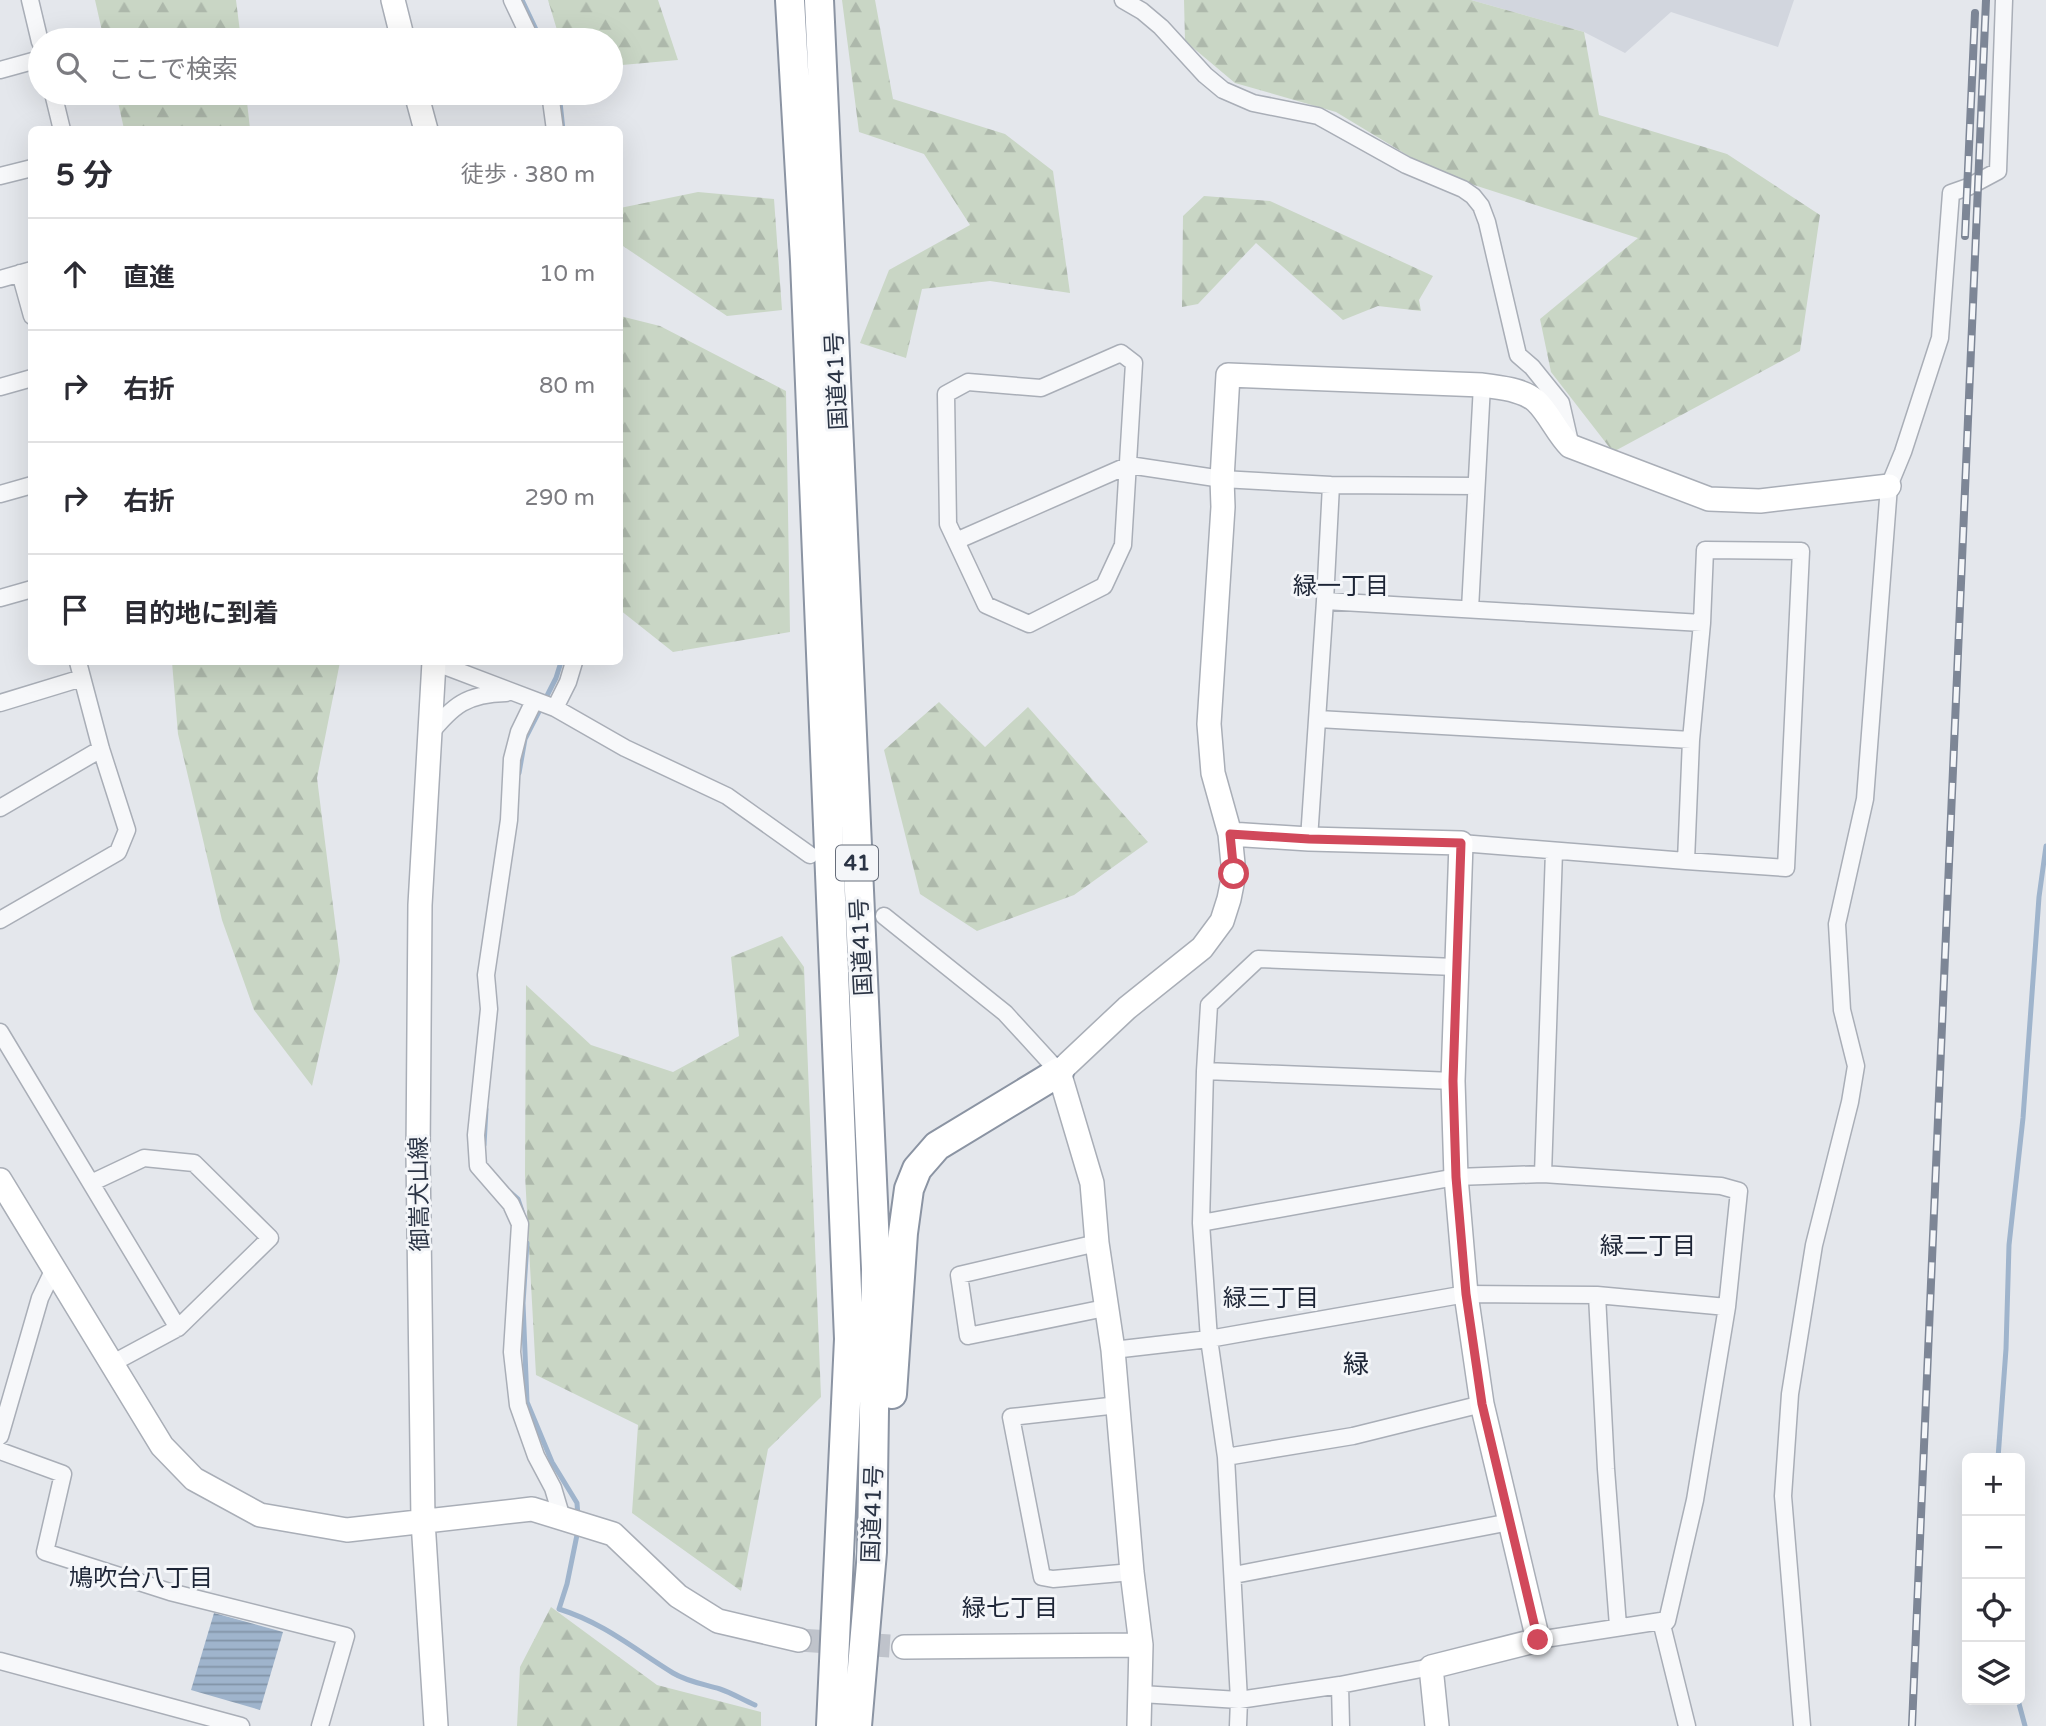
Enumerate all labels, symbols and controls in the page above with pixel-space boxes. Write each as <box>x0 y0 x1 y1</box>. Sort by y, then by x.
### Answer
search box <box>28 28 623 105</box>
icon: search <box>52 48 90 86</box>
text: ここで検索 <box>108 54 238 85</box>
text: 5 分 <box>56 157 113 194</box>
text: 徒歩 · 380 m <box>461 161 595 189</box>
icon: ahead <box>56 255 94 293</box>
text: 10 m <box>539 260 595 288</box>
text: 直進 <box>123 262 175 293</box>
street label: 国道41号 <box>820 331 854 431</box>
icon: right <box>56 367 94 405</box>
text: 80 m <box>539 372 595 400</box>
text: 右折 <box>123 374 175 405</box>
icon: right <box>56 479 94 517</box>
text: 290 m <box>525 484 595 512</box>
text: 右折 <box>123 486 175 517</box>
district label: 緑一丁目 <box>1293 572 1389 601</box>
icon: arrive <box>56 591 94 629</box>
text: 目的地に到着 <box>123 598 279 629</box>
road number: 41 <box>836 846 878 880</box>
route start <box>1218 858 1249 889</box>
street label: 国道41号 <box>845 897 879 997</box>
street label: 御嵩犬山線 <box>405 1136 435 1252</box>
district label: 緑二丁目 <box>1600 1232 1696 1261</box>
district label: 緑三丁目 <box>1223 1284 1319 1313</box>
district label: 緑 <box>1343 1349 1369 1380</box>
map controls <box>1962 1453 2025 1705</box>
button: + <box>1962 1453 2025 1516</box>
street label: 国道41号 <box>857 1465 889 1563</box>
button: − <box>1962 1516 2025 1579</box>
district label: 鳩吹台八丁目 <box>69 1564 213 1593</box>
button: locate <box>1962 1579 2025 1642</box>
district label: 緑七丁目 <box>962 1594 1058 1623</box>
route end <box>1522 1624 1553 1655</box>
button: layers <box>1962 1642 2025 1705</box>

